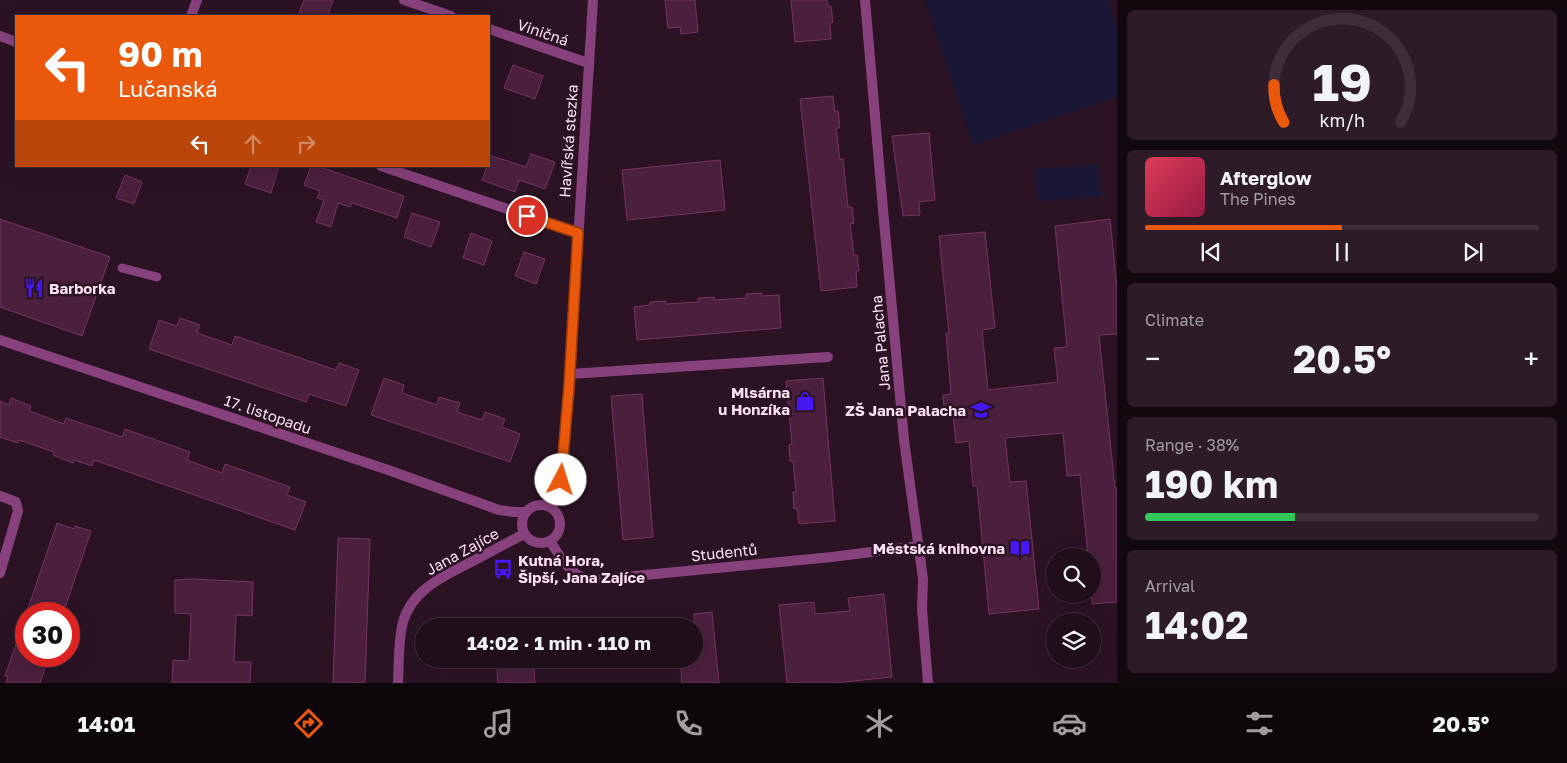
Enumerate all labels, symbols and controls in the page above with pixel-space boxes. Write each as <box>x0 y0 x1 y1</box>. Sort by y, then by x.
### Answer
street label: Viničná <box>515 15 571 49</box>
text: 90 m <box>118 33 202 75</box>
icon: left <box>35 35 100 100</box>
text: 19 <box>1312 50 1372 112</box>
text: Lučanská <box>118 75 218 102</box>
street label: Havířská stezka <box>555 84 581 198</box>
text: km/h <box>1319 109 1365 131</box>
icon: left <box>186 130 214 158</box>
icon: ahead <box>239 130 267 158</box>
icon: right <box>292 130 320 158</box>
text: Afterglow <box>1220 166 1311 189</box>
text: The Pines <box>1220 189 1295 209</box>
pin <box>506 195 548 237</box>
icon: arrive <box>513 202 541 230</box>
icon: previous <box>1197 238 1225 266</box>
icon: pause <box>1328 238 1356 266</box>
icon: next <box>1459 238 1487 266</box>
restaurant icon: Barborka <box>23 277 45 299</box>
place label: Barborka <box>49 279 116 297</box>
street label: Jana Palacha <box>867 295 893 391</box>
text: Climate <box>1145 310 1204 330</box>
text: 20.5° <box>1293 336 1391 381</box>
text: − <box>1145 342 1160 375</box>
text: + <box>1524 342 1539 375</box>
place label: Mlsárna u Honzíka <box>718 383 790 418</box>
shop icon: Mlsárna u Honzíka <box>794 390 816 412</box>
street label: 17. listopadu <box>222 391 314 437</box>
school or university icon: ZŠ Jana Palacha <box>970 399 992 421</box>
place label: ZŠ Jana Palacha <box>845 401 966 419</box>
text: Range · 38% <box>1145 435 1239 455</box>
position arrow <box>534 453 586 505</box>
text: 190 km <box>1145 461 1278 506</box>
street label: Jana Zajíce <box>422 523 502 578</box>
library icon: Městská knihovna <box>1009 537 1031 559</box>
place label: Městská knihovna <box>873 539 1005 557</box>
street label: Studentů <box>690 540 758 564</box>
map controls <box>1046 548 1101 668</box>
button: search <box>1046 548 1101 603</box>
place label: Kutná Hora, Šipší, Jana Zajíce <box>518 551 645 586</box>
bus stop icon: Kutná Hora, Šipší, Jana Zajíce <box>492 558 514 580</box>
text: Arrival <box>1145 576 1195 596</box>
speed limit sign: 30 <box>15 602 80 667</box>
text: 14:02 <box>1145 602 1248 647</box>
button: layers <box>1046 613 1101 668</box>
text: 14:02 · 1 min · 110 m <box>467 631 651 654</box>
icon: directions <box>291 706 326 741</box>
icon: music <box>481 706 516 741</box>
icon: phone <box>671 706 706 741</box>
icon: climate <box>862 706 897 741</box>
icon: car <box>1052 706 1087 741</box>
icon: filters <box>1242 706 1277 741</box>
text: 14:01 <box>78 710 135 737</box>
text: 20.5° <box>1432 710 1489 737</box>

